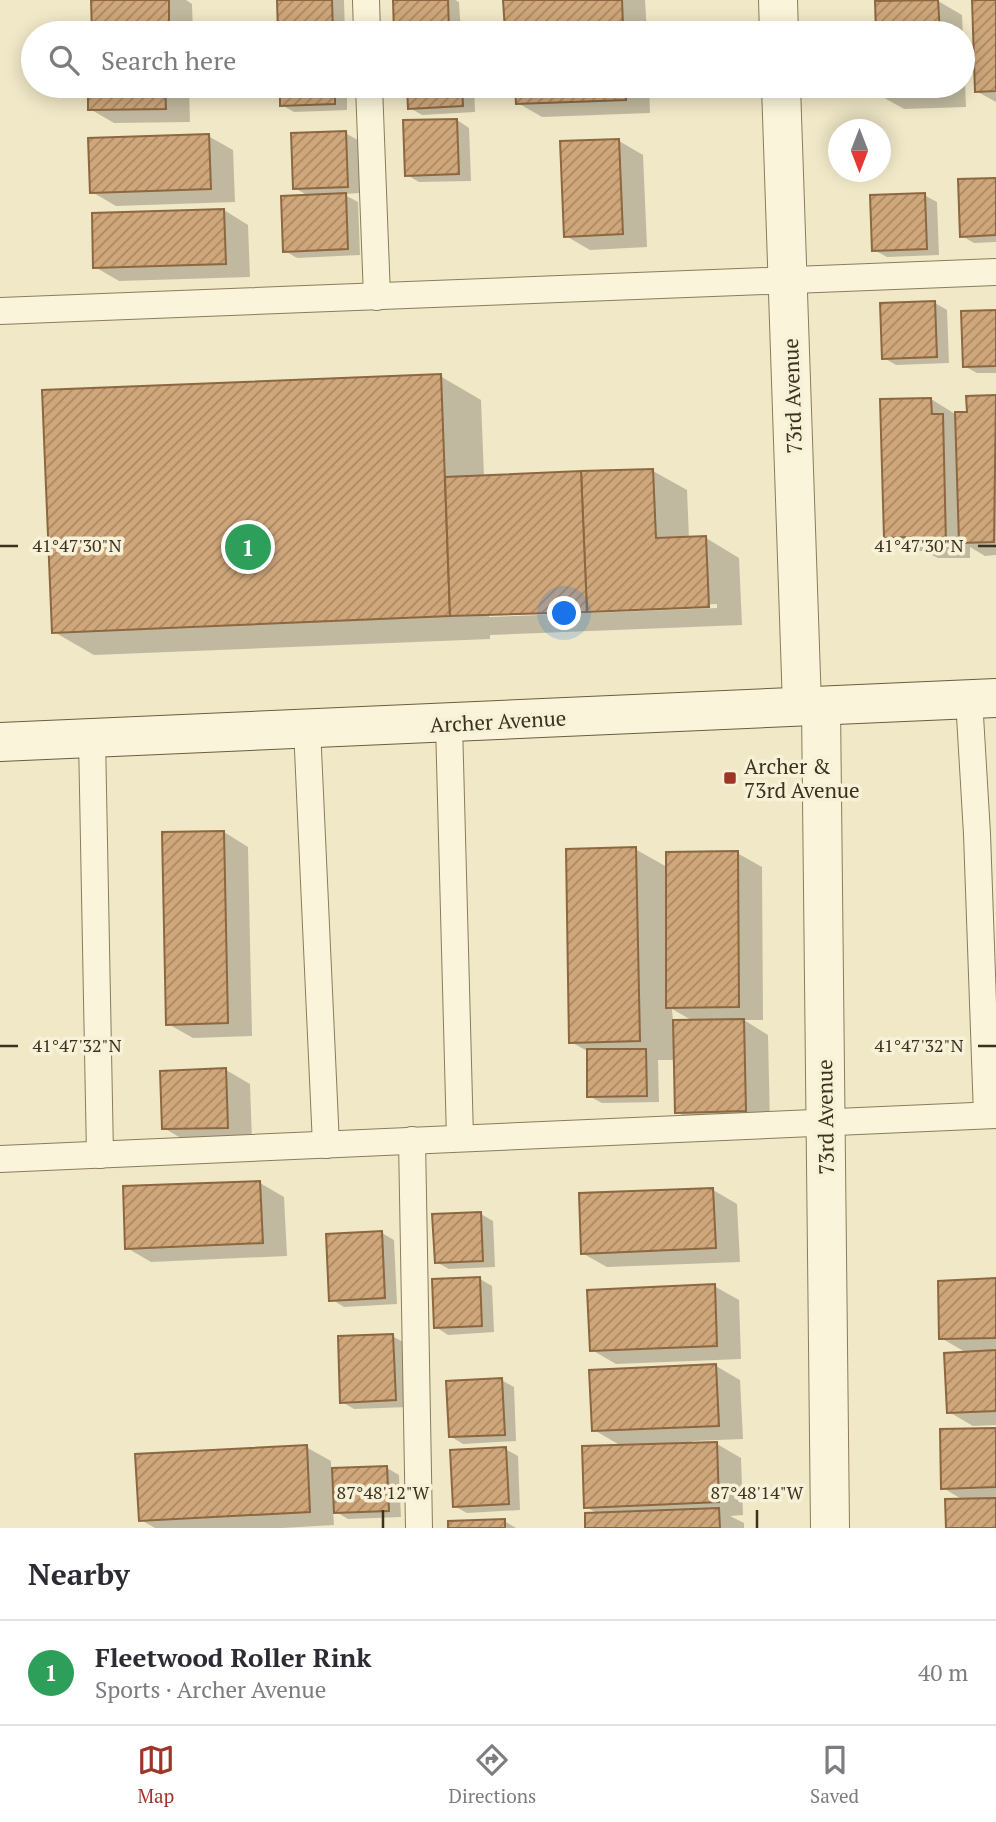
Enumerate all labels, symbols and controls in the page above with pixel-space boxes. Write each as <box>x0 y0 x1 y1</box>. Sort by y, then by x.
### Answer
search box <box>21 21 975 98</box>
icon: search <box>45 41 83 79</box>
text: Search here <box>101 43 236 77</box>
north arrow <box>828 119 891 182</box>
street label: 73rd Avenue <box>776 338 808 454</box>
pin: 1 <box>225 521 271 573</box>
text: 41°47'30"N <box>32 533 122 557</box>
text: 41°47'30"N <box>874 533 964 557</box>
your location <box>547 596 581 630</box>
street label: Archer Avenue <box>429 703 567 739</box>
place label: Archer & 73rd Avenue <box>744 752 860 804</box>
marker: Archer & 73rd Avenue <box>722 770 738 786</box>
text: 41°47'32"N <box>32 1033 122 1057</box>
text: 41°47'32"N <box>874 1033 964 1057</box>
street label: 73rd Avenue <box>810 1059 840 1175</box>
text: 87°48'12"W <box>337 1480 430 1504</box>
text: 87°48'14"W <box>711 1480 804 1504</box>
text: Nearby <box>28 1554 130 1594</box>
text: Fleetwood Roller Rink <box>95 1640 371 1674</box>
text: 1 <box>45 1657 58 1688</box>
text: 40 m <box>918 1657 968 1688</box>
text: Sports · Archer Avenue <box>95 1674 326 1705</box>
tab: Map <box>137 1741 175 1808</box>
tab: Directions <box>449 1741 536 1808</box>
tab: Saved <box>810 1741 859 1808</box>

